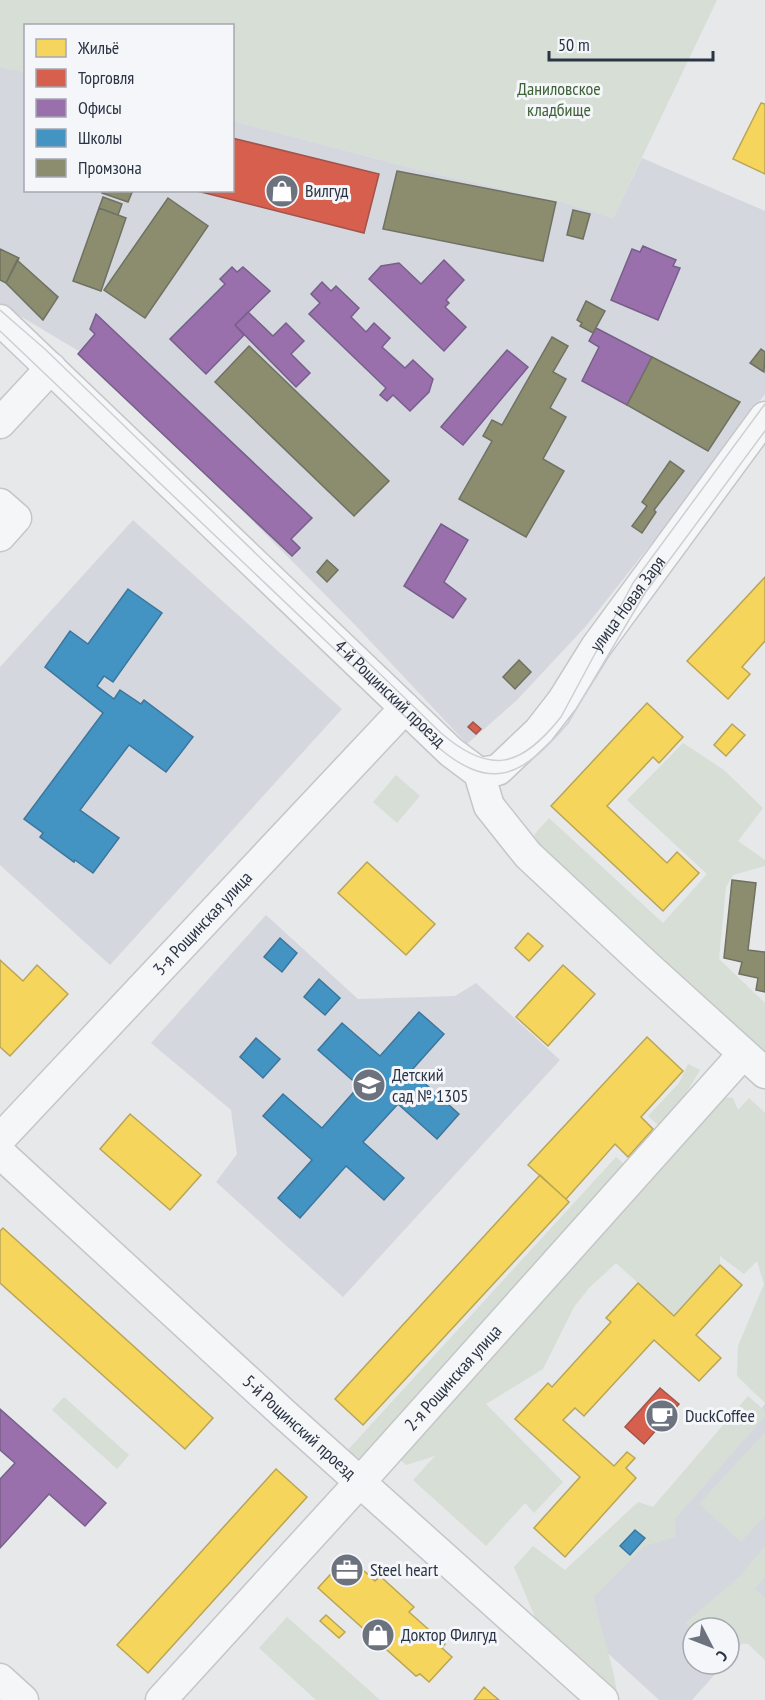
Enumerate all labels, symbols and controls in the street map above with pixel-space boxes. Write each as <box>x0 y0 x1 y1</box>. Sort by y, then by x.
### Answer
legend <box>24 24 234 192</box>
scale bar <box>549 24 712 62</box>
text: 50 m <box>558 33 590 56</box>
text: Жильё <box>77 36 119 59</box>
text: Торговля <box>78 66 134 89</box>
park label: Даниловское кладбище <box>517 77 601 121</box>
text: Офисы <box>78 96 122 119</box>
text: Школы <box>78 126 122 149</box>
text: Промзона <box>78 156 142 179</box>
shop icon: Вилгуд <box>264 173 300 209</box>
place label: Вилгуд <box>305 179 349 202</box>
street label: улица Новая Заря <box>584 551 670 656</box>
street label: 4-й Рощинский проезд <box>330 635 451 752</box>
street label: 3-я Рощинская улица <box>148 866 257 980</box>
place label: Детский сад № 1305 <box>392 1063 468 1107</box>
school or university icon: Детский сад № 1305 <box>351 1067 387 1103</box>
street label: 2-я Рощинская улица <box>399 1320 506 1435</box>
street label: 5-й Рощинский проезд <box>238 1370 361 1484</box>
cafe icon: DuckCoffee <box>644 1398 680 1434</box>
place label: DuckCoffee <box>685 1404 755 1427</box>
office icon: Steel heart <box>329 1552 365 1588</box>
place label: Steel heart <box>370 1558 438 1581</box>
north arrow <box>681 1616 741 1676</box>
shop icon: Доктор Филгуд <box>360 1617 396 1653</box>
place label: Доктор Филгуд <box>401 1623 497 1646</box>
text: С <box>712 1647 732 1666</box>

